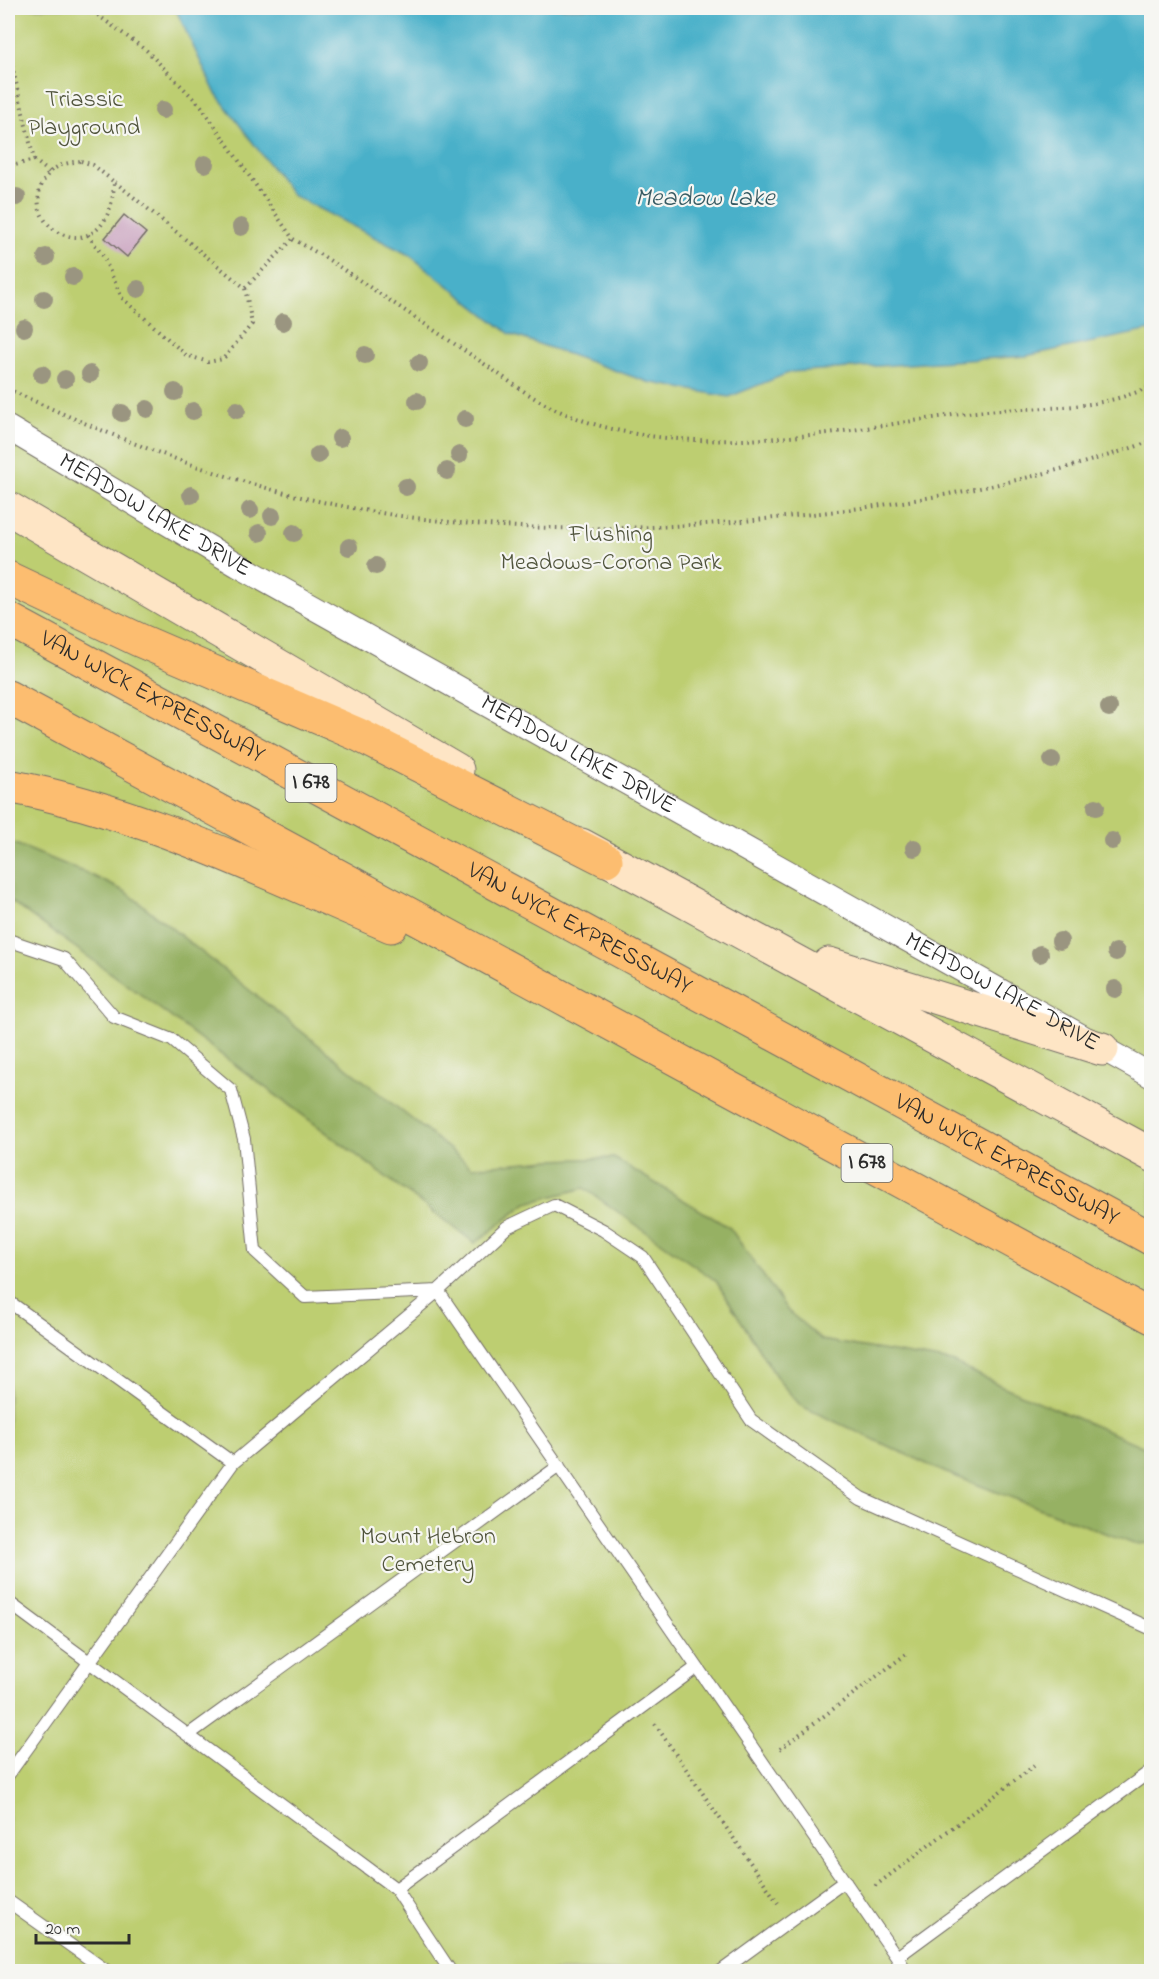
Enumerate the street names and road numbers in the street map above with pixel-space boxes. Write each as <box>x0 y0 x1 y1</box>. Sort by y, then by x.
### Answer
street label: MEADOW LAKE DRIVE <box>52 445 258 586</box>
street label: VAN WYCK EXPRESSWAY <box>33 621 271 772</box>
street label: MEADOW LAKE DRIVE <box>474 686 682 824</box>
road number: I 678 <box>286 764 336 802</box>
street label: VAN WYCK EXPRESSWAY <box>460 853 698 1004</box>
street label: MEADOW LAKE DRIVE <box>898 923 1106 1061</box>
street label: VAN WYCK EXPRESSWAY <box>887 1085 1125 1235</box>
road number: I 678 <box>842 1144 892 1182</box>

